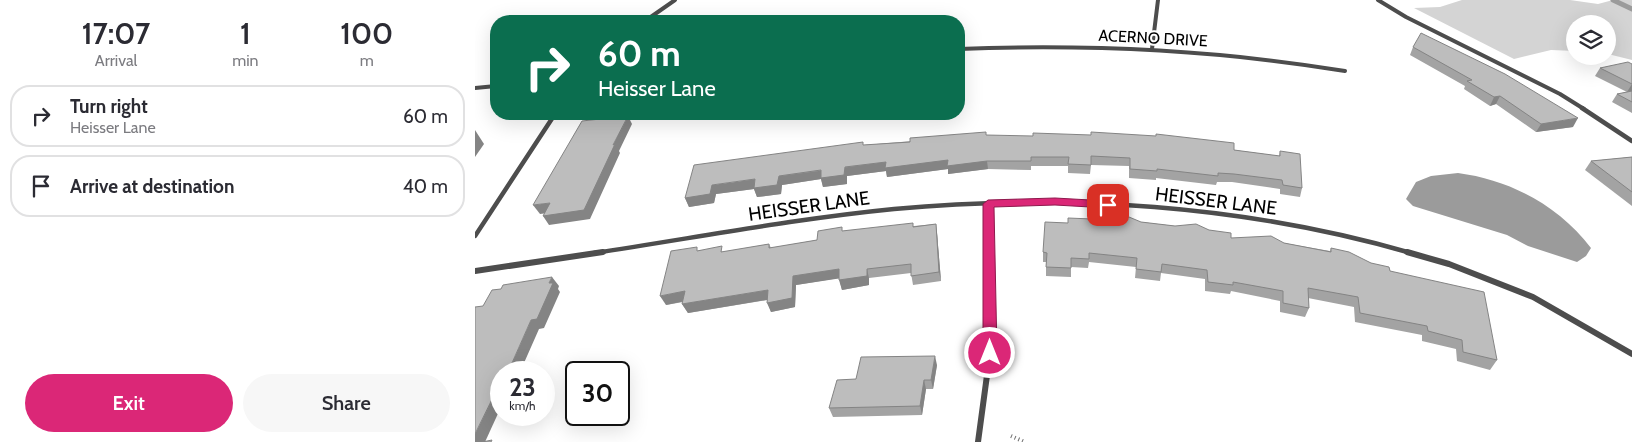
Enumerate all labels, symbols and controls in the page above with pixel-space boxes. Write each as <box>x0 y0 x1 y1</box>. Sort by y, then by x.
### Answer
text: 17:07 <box>82 15 150 52</box>
text: 1 <box>240 15 251 52</box>
text: 100 <box>340 15 393 52</box>
map controls <box>1566 15 1616 65</box>
button: layers <box>1566 15 1616 65</box>
street label: ACERNO DRIVE <box>1098 26 1208 50</box>
text: 60 m <box>598 32 681 75</box>
icon: right <box>515 35 580 100</box>
text: Arrival <box>95 51 137 70</box>
text: min <box>232 51 259 70</box>
text: m <box>360 51 374 70</box>
text: Heisser Lane <box>598 75 716 102</box>
text: Turn right <box>70 95 148 118</box>
icon: right <box>27 102 55 130</box>
text: 60 m <box>403 105 448 128</box>
text: Heisser Lane <box>70 118 156 137</box>
icon: arrive <box>27 172 55 200</box>
text: Arrive at destination <box>70 175 234 198</box>
text: 40 m <box>403 175 448 198</box>
street label: HEISSER LANE <box>1154 182 1278 220</box>
pin <box>1087 184 1129 226</box>
street label: HEISSER LANE <box>747 186 871 226</box>
icon: arrive <box>1094 191 1122 219</box>
position arrow <box>963 326 1015 378</box>
speed limit sign: 30 <box>565 361 630 426</box>
text: 23 <box>509 372 536 402</box>
button: Exit <box>25 374 233 432</box>
button: Share <box>243 374 450 432</box>
text: km/h <box>509 398 536 413</box>

